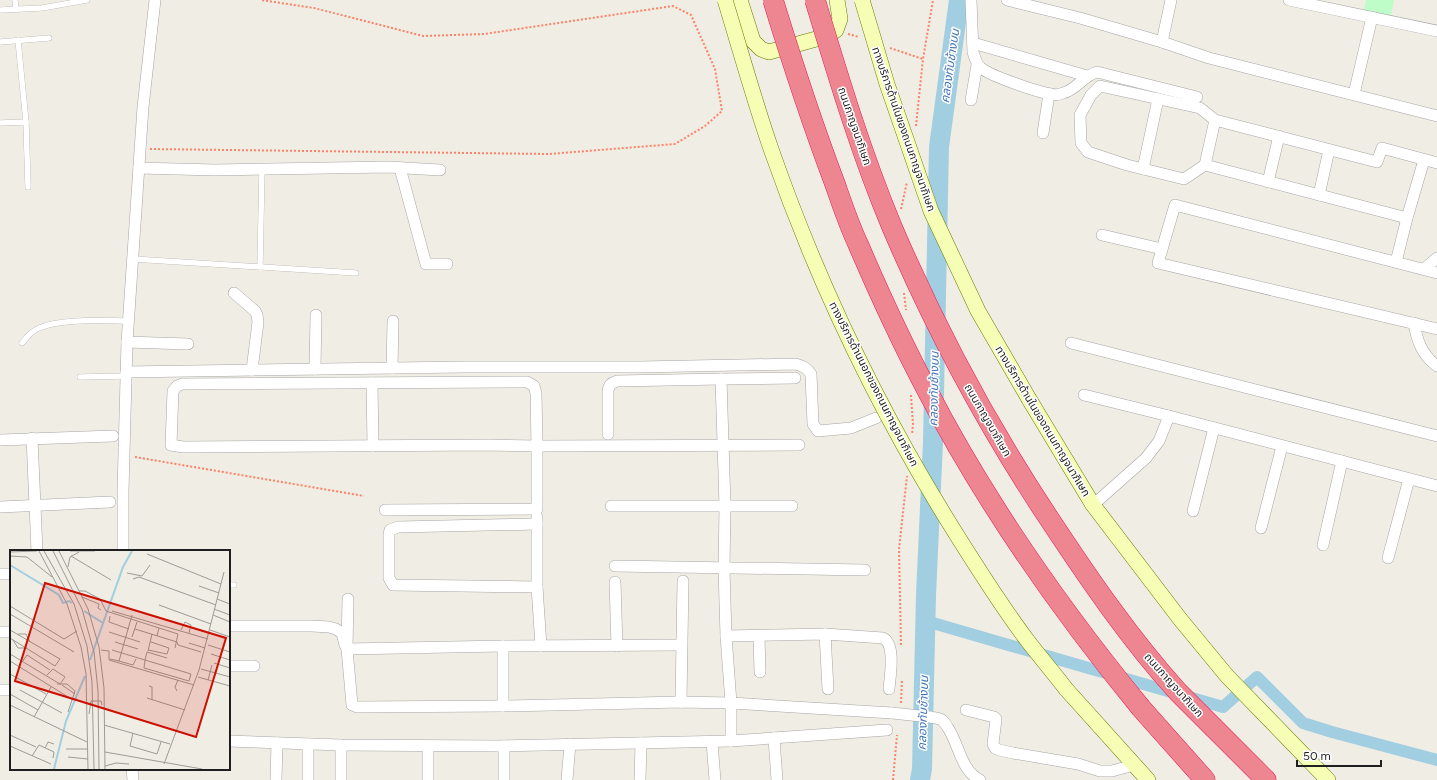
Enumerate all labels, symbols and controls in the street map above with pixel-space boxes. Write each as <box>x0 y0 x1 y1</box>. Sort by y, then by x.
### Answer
water label: คลองทับช้างบน <box>938 27 962 104</box>
street label: ทางบริการด้านในของถนนกาญจนาภิเษก <box>869 45 938 213</box>
street label: ถนนกาญจนาภิเษก <box>835 85 874 167</box>
street label: ทางบริการด้านนอกของถนนกาญจนาภิเษก <box>826 300 921 469</box>
street label: ทางบริการด้านในของถนนกาญจนาภิเษก <box>992 344 1093 499</box>
water label: คลองทับช้างบน <box>926 351 942 426</box>
street label: ถนนกาญจนาภิเษก <box>962 382 1014 459</box>
inset map <box>10 550 230 770</box>
street label: ถนนกาญจนาภิเษก <box>1141 651 1206 720</box>
water label: คลองทับช้างบน <box>915 675 931 751</box>
scale bar <box>1297 742 1381 768</box>
text: 50 m <box>1303 749 1331 763</box>

